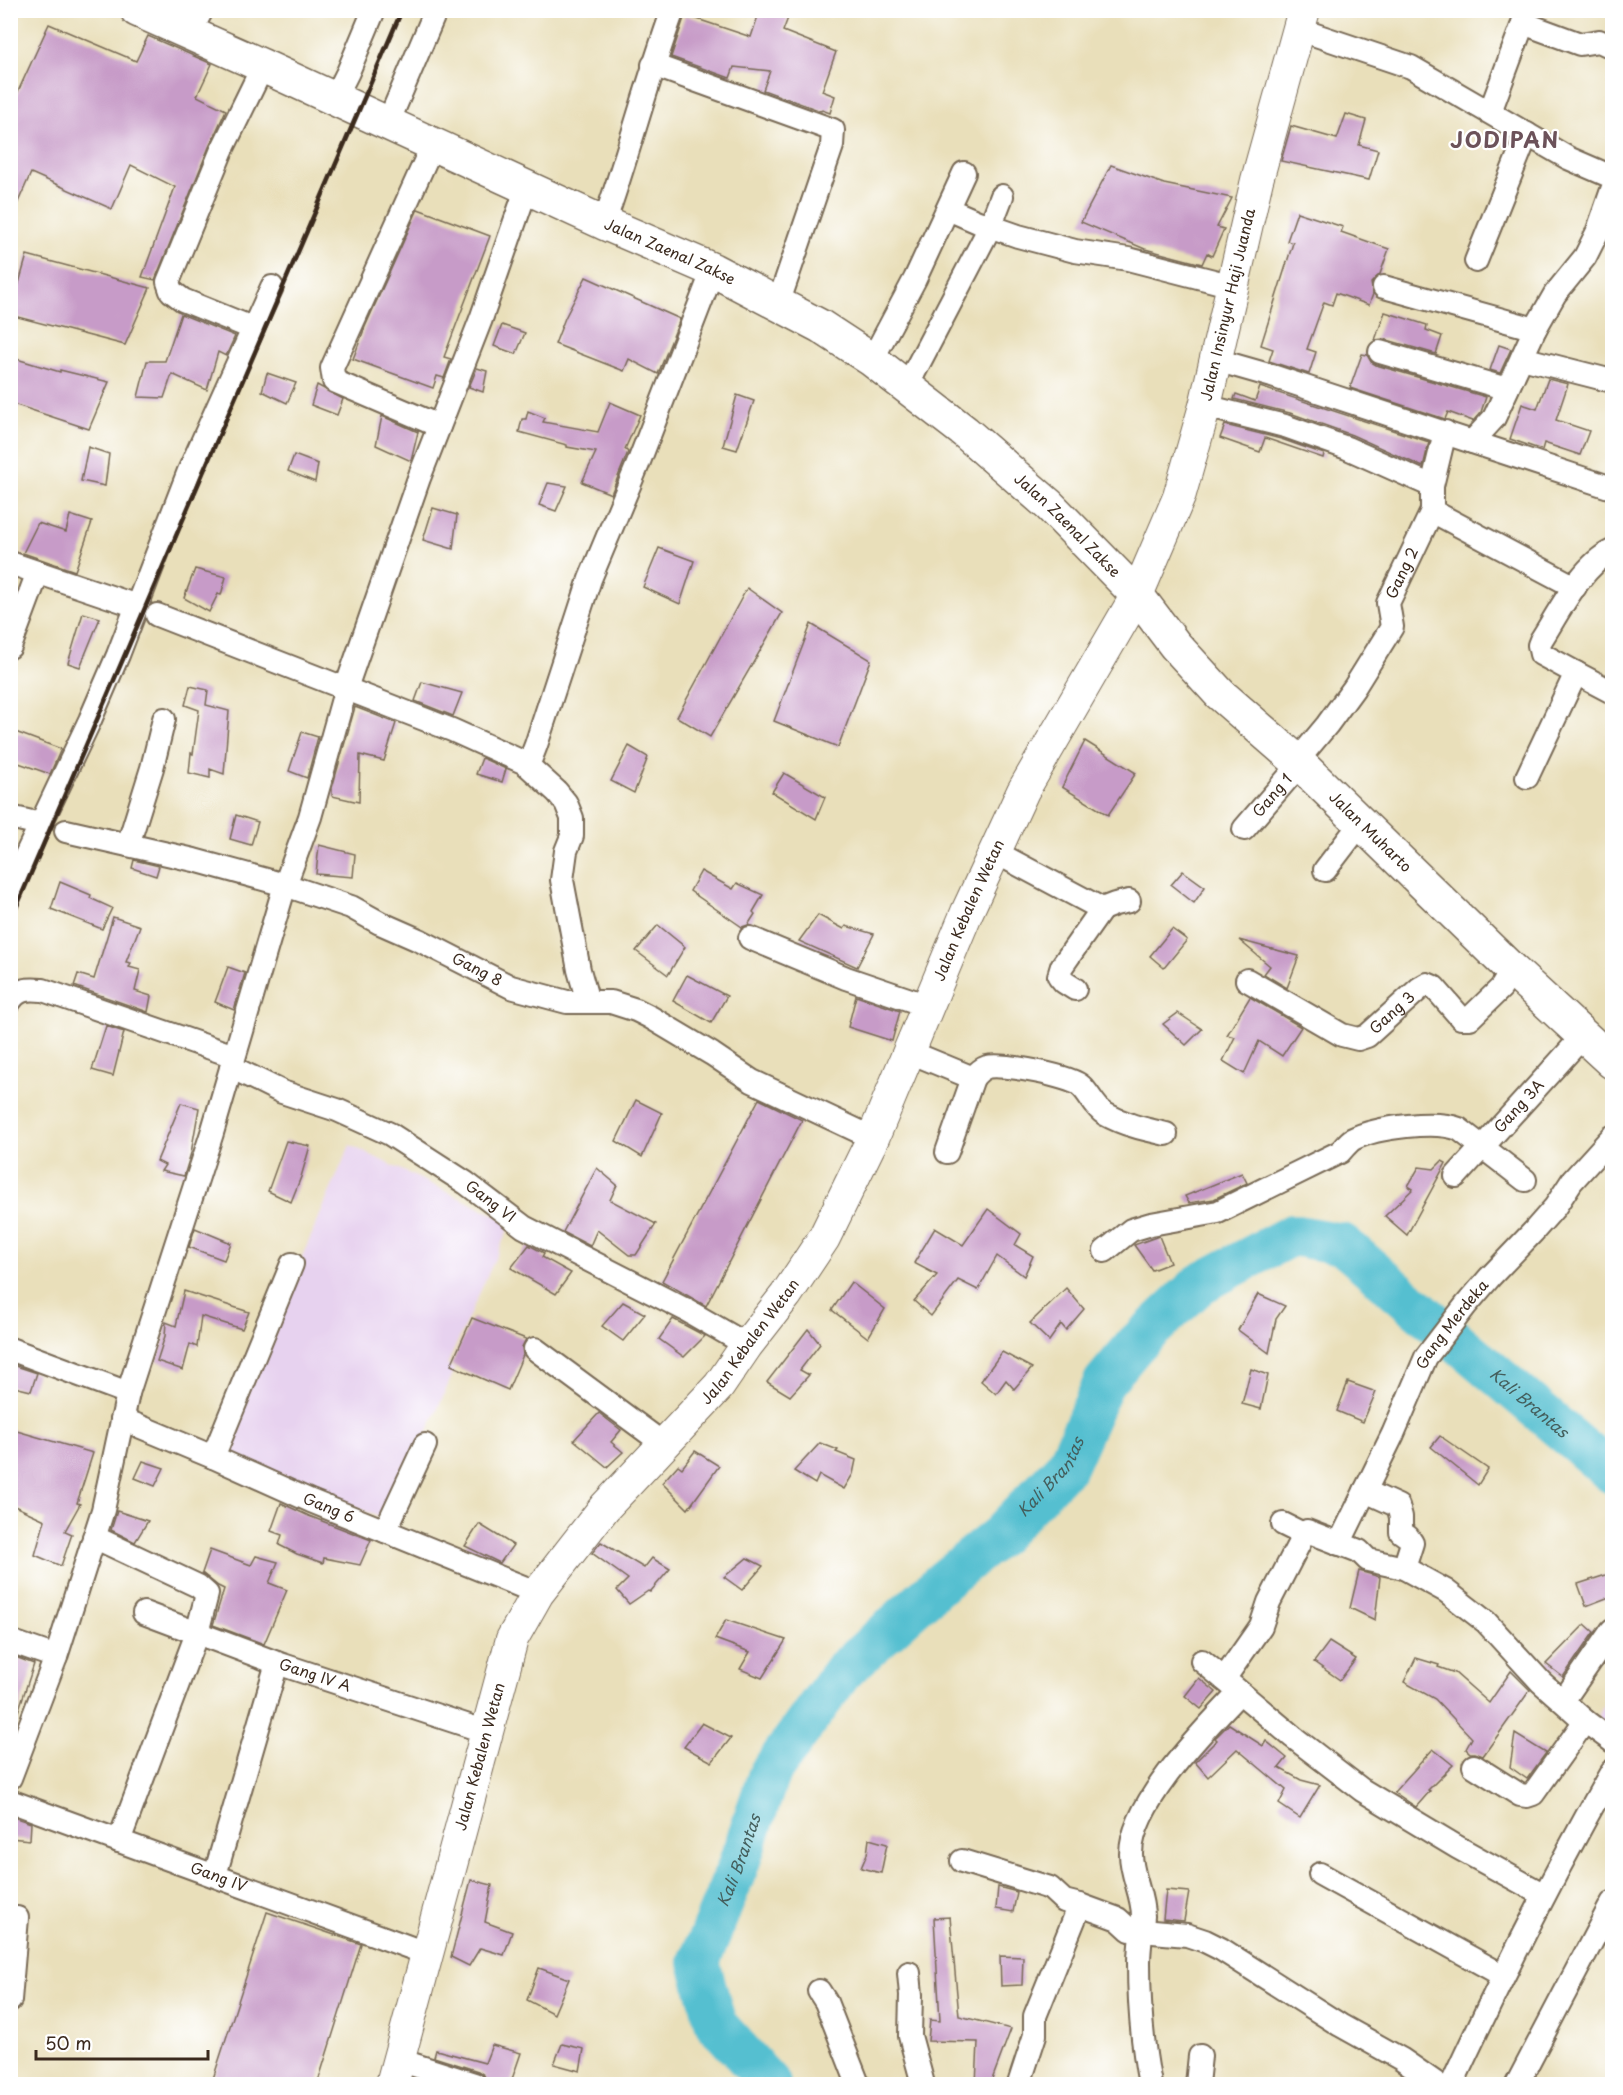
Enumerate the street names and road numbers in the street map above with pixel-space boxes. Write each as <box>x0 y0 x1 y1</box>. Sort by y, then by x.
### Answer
street label: Jalan Insinyur Haji Juanda <box>1194 205 1260 403</box>
street label: Jalan Zaenal Zakse <box>601 211 740 290</box>
street label: Jalan Zaenal Zakse <box>1010 467 1127 582</box>
street label: Gang 2 <box>1379 543 1423 602</box>
street label: Gang 1 <box>1246 768 1297 822</box>
street label: Jalan Muharto <box>1324 785 1418 877</box>
street label: Jalan Kebalen Wetan <box>927 835 1009 984</box>
street label: Gang 8 <box>448 946 507 991</box>
street label: Gang 3 <box>1363 985 1419 1039</box>
street label: Gang 3A <box>1488 1073 1549 1137</box>
street label: Gang VI <box>461 1174 522 1227</box>
street label: Gang Merdeka <box>1409 1273 1494 1372</box>
street label: Jalan Kebalen Wetan <box>694 1274 804 1409</box>
street label: Gang 6 <box>300 1486 358 1528</box>
street label: Gang IV A <box>276 1652 354 1697</box>
street label: Jalan Kebalen Wetan <box>448 1680 510 1833</box>
street label: Gang IV <box>187 1855 251 1897</box>

